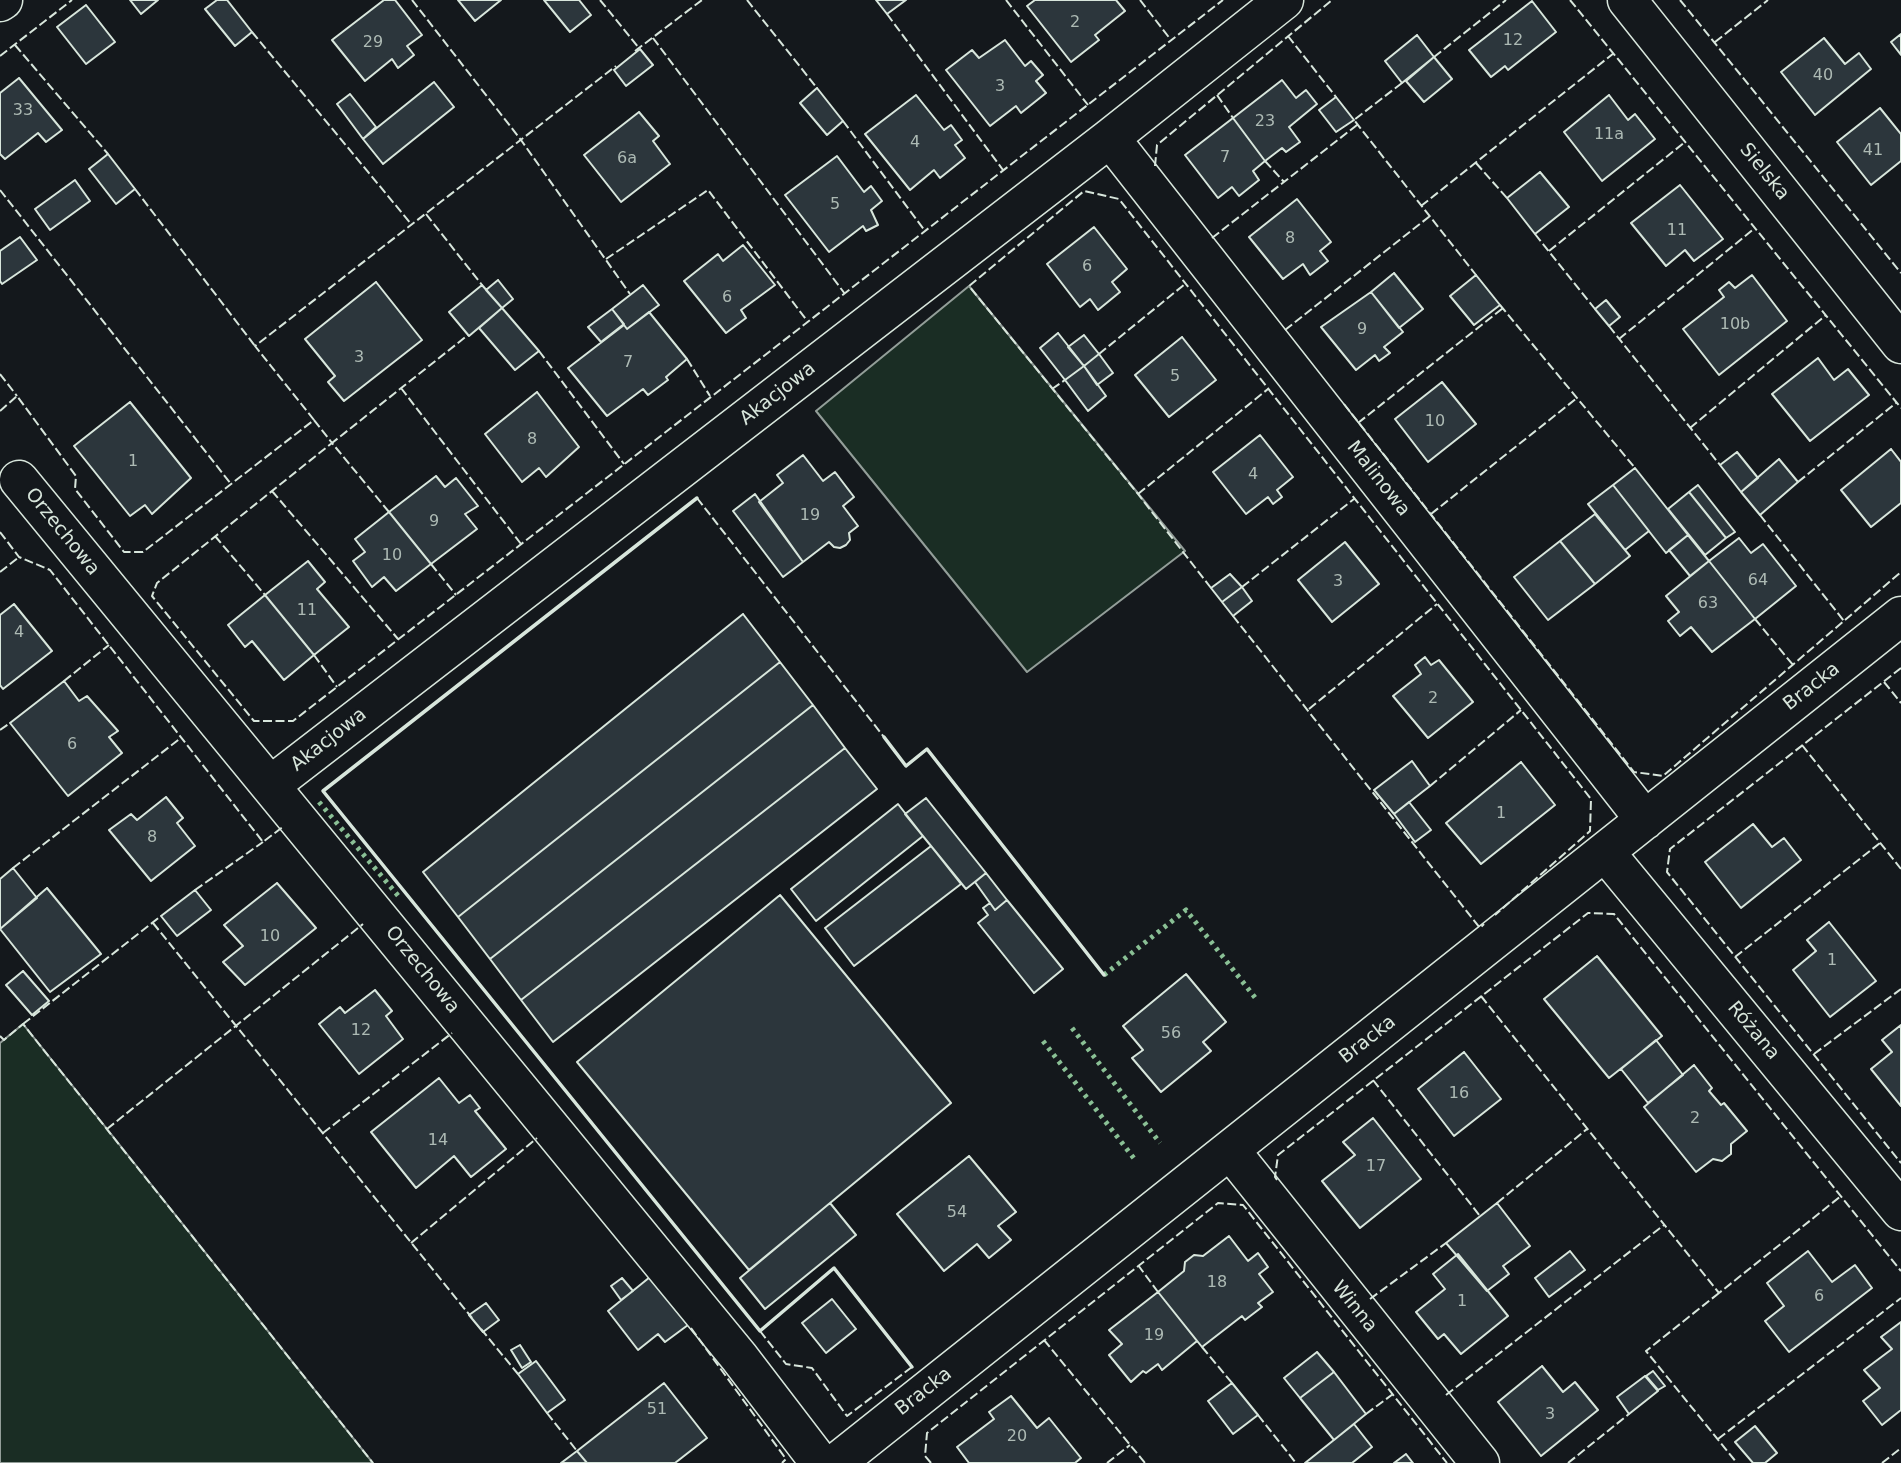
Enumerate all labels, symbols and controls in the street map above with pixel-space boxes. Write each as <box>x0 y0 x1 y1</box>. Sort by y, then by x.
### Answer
house number: 2 <box>1070 13 1080 33</box>
house number: 12 <box>1503 31 1523 51</box>
house number: 29 <box>363 33 383 53</box>
house number: 40 <box>1813 66 1833 86</box>
house number: 3 <box>995 77 1005 97</box>
house number: 33 <box>13 101 33 121</box>
house number: 23 <box>1255 112 1275 132</box>
house number: 11a <box>1594 125 1624 145</box>
house number: 4 <box>910 133 920 153</box>
street label: Sielska <box>1734 139 1794 205</box>
house number: 41 <box>1863 141 1883 161</box>
house number: 7 <box>1220 148 1230 168</box>
house number: 6a <box>617 149 637 169</box>
house number: 5 <box>830 195 840 215</box>
house number: 11 <box>1667 221 1687 241</box>
house number: 8 <box>1285 229 1295 249</box>
house number: 6 <box>1082 257 1092 277</box>
house number: 6 <box>722 288 732 308</box>
house number: 10b <box>1720 315 1750 335</box>
house number: 9 <box>1357 320 1367 340</box>
house number: 3 <box>354 348 364 368</box>
house number: 7 <box>623 353 633 373</box>
street label: Akacjowa <box>736 357 820 431</box>
house number: 5 <box>1170 367 1180 387</box>
house number: 10 <box>1425 412 1445 432</box>
house number: 8 <box>527 430 537 450</box>
street label: Malinowa <box>1341 437 1415 521</box>
house number: 1 <box>128 452 138 472</box>
house number: 4 <box>1248 465 1258 485</box>
street label: Orzechowa <box>20 484 104 580</box>
house number: 19 <box>800 506 820 526</box>
house number: 9 <box>429 512 439 532</box>
house number: 10 <box>382 546 402 566</box>
house number: 64 <box>1748 571 1768 591</box>
house number: 3 <box>1333 572 1343 592</box>
house number: 63 <box>1698 594 1718 614</box>
house number: 11 <box>297 601 317 621</box>
house number: 4 <box>14 623 24 643</box>
street label: Bracka <box>1779 658 1845 716</box>
house number: 2 <box>1428 689 1438 709</box>
street label: Akacjowa <box>287 703 371 777</box>
house number: 6 <box>67 735 77 755</box>
house number: 1 <box>1496 804 1506 824</box>
house number: 8 <box>147 828 157 848</box>
street label: Orzechowa <box>380 922 464 1018</box>
house number: 10 <box>260 927 280 947</box>
house number: 1 <box>1827 951 1837 971</box>
street label: Różana <box>1722 997 1784 1065</box>
street label: Bracka <box>1335 1011 1401 1069</box>
house number: 12 <box>351 1021 371 1041</box>
house number: 56 <box>1161 1024 1181 1044</box>
house number: 16 <box>1449 1084 1469 1104</box>
house number: 2 <box>1690 1109 1700 1129</box>
house number: 14 <box>428 1131 448 1151</box>
house number: 17 <box>1366 1157 1386 1177</box>
house number: 54 <box>947 1203 967 1223</box>
house number: 18 <box>1207 1273 1227 1293</box>
street label: Winna <box>1326 1277 1382 1337</box>
house number: 6 <box>1814 1287 1824 1307</box>
house number: 1 <box>1457 1292 1467 1312</box>
house number: 19 <box>1144 1326 1164 1346</box>
street label: Bracka <box>891 1363 957 1421</box>
house number: 51 <box>647 1400 667 1420</box>
house number: 3 <box>1545 1405 1555 1425</box>
house number: 20 <box>1007 1427 1027 1447</box>

